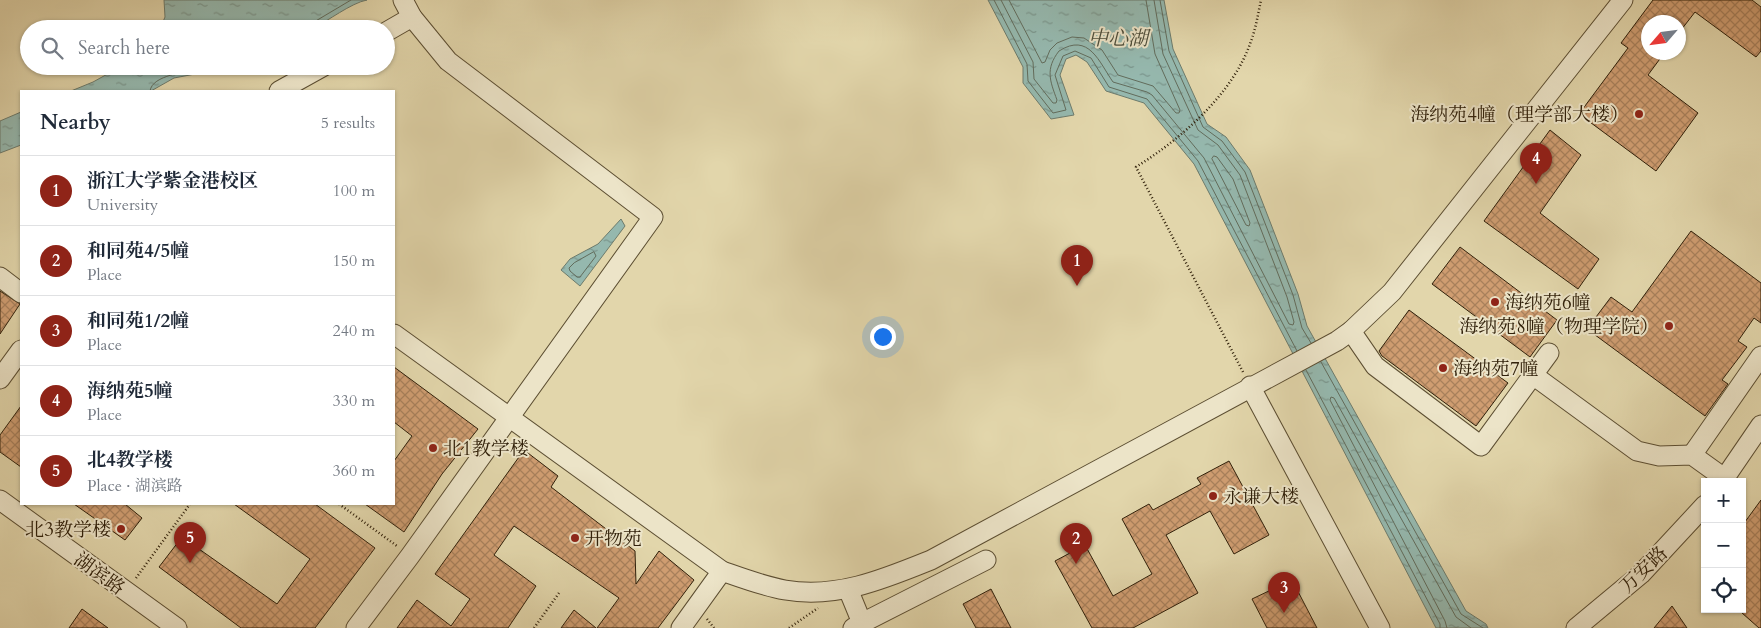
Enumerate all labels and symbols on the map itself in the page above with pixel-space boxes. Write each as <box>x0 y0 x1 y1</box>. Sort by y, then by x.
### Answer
north arrow <box>1641 15 1686 60</box>
water label: 中心湖 <box>1088 25 1151 52</box>
place label: 海纳苑4幢（理学部大楼） <box>1410 102 1629 128</box>
marker: 海纳苑4幢（理学部大楼） <box>1633 108 1645 120</box>
pin: 4 <box>1520 143 1552 184</box>
pin: 1 <box>1061 245 1093 286</box>
place label: 海纳苑6幢 <box>1505 290 1591 316</box>
marker: 海纳苑6幢 <box>1489 296 1501 308</box>
place label: 海纳苑8幢（物理学院） <box>1459 314 1659 340</box>
marker: 海纳苑8幢（物理学院） <box>1663 320 1675 332</box>
your location <box>870 324 896 350</box>
place label: 海纳苑7幢 <box>1453 356 1539 382</box>
marker: 海纳苑7幢 <box>1437 362 1449 374</box>
place label: 北1教学楼 <box>443 436 529 462</box>
marker: 北1教学楼 <box>427 442 439 454</box>
place label: 永谦大楼 <box>1223 484 1299 510</box>
marker: 永谦大楼 <box>1207 490 1219 502</box>
place label: 北3教学楼 <box>25 517 111 543</box>
pin: 5 <box>174 522 206 563</box>
marker: 北3教学楼 <box>115 523 127 535</box>
pin: 2 <box>1060 523 1092 564</box>
place label: 开物苑 <box>585 526 642 552</box>
marker: 开物苑 <box>569 532 581 544</box>
street label: 万安路 <box>1614 541 1673 599</box>
street label: 湖滨路 <box>69 547 130 601</box>
pin: 3 <box>1268 572 1300 613</box>

